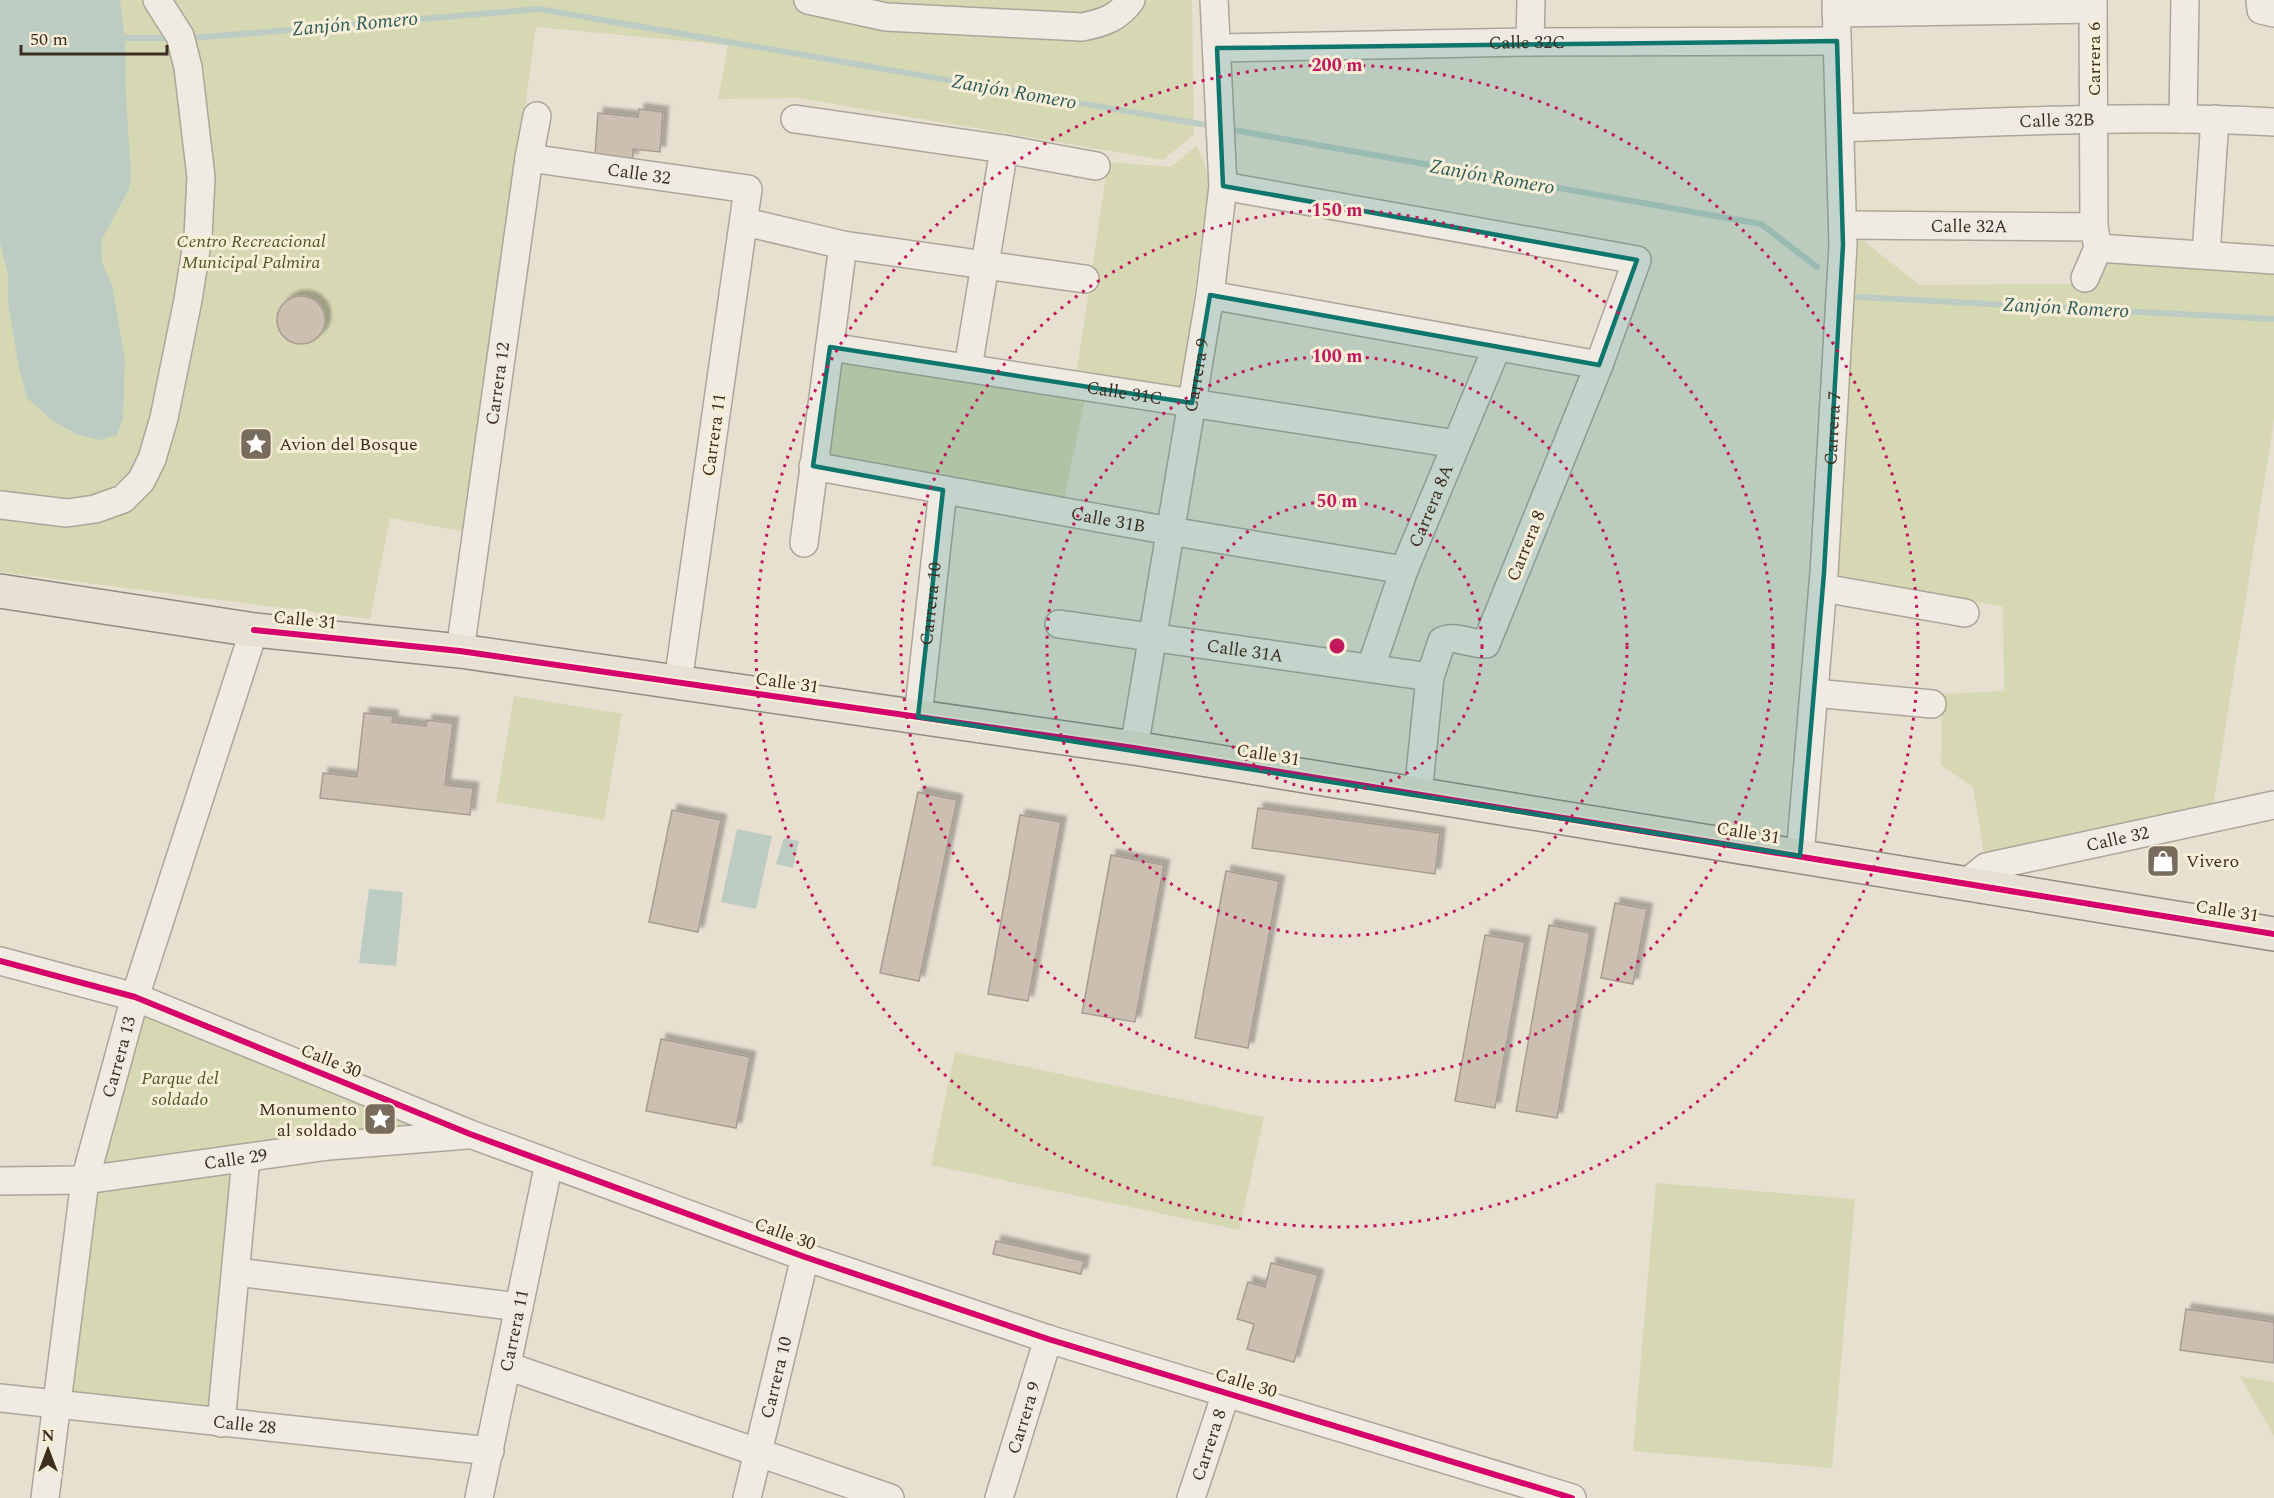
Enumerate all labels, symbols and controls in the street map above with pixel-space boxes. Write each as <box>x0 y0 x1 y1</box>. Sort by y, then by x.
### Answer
water label: Zanjón Romero <box>290 4 420 44</box>
scale bar <box>21 18 166 56</box>
street label: Carrera 6 <box>2081 22 2108 96</box>
text: 50 m <box>30 26 68 53</box>
street label: Calle 32C <box>1488 28 1565 56</box>
text: 200 m <box>1311 52 1363 79</box>
water label: Zanjón Romero <box>949 66 1079 118</box>
street label: Calle 32B <box>2019 106 2095 135</box>
water label: Zanjón Romero <box>1427 151 1557 203</box>
street label: Calle 32 <box>606 156 672 191</box>
text: 150 m <box>1311 197 1363 224</box>
street label: Calle 32A <box>1930 212 2008 240</box>
park label: Centro Recreacional Municipal Palmira <box>176 228 326 276</box>
water label: Zanjón Romero <box>2002 290 2130 326</box>
street label: Carrera 9 <box>1177 336 1216 414</box>
street label: Carrera 12 <box>478 340 517 427</box>
text: 100 m <box>1311 343 1363 370</box>
street label: Calle 31C <box>1085 373 1164 412</box>
street label: Carrera 7 <box>1817 390 1848 466</box>
street label: Carrera 11 <box>695 392 733 478</box>
place icon: Avion del Bosque <box>238 426 274 462</box>
place label: Avion del Bosque <box>279 431 418 458</box>
street label: Carrera 8A <box>1401 460 1460 552</box>
text: 50 m <box>1317 488 1357 515</box>
street label: Calle 31B <box>1069 500 1148 540</box>
street label: Carrera 8 <box>1500 506 1552 586</box>
street label: Carrera 10 <box>912 561 948 647</box>
street label: Calle 31 <box>272 603 338 637</box>
street label: Calle 31A <box>1205 632 1285 669</box>
centre of rings <box>1327 636 1347 656</box>
street label: Calle 31 <box>754 665 820 701</box>
street label: Calle 31 <box>1234 737 1302 773</box>
street label: Calle 31 <box>1714 815 1782 851</box>
street label: Calle 32 <box>2083 819 2151 859</box>
shop icon: Vivero <box>2145 843 2181 879</box>
place label: Vivero <box>2186 848 2239 875</box>
street label: Calle 31 <box>2193 893 2261 929</box>
street label: Carrera 13 <box>95 1013 143 1101</box>
street label: Calle 30 <box>296 1037 366 1085</box>
park label: Parque del soldado <box>141 1065 219 1113</box>
place label: Monumento al soldado <box>259 1096 357 1144</box>
place icon: Monumento al soldado <box>362 1101 398 1137</box>
street label: Calle 29 <box>202 1141 269 1177</box>
street label: Calle 30 <box>751 1210 819 1258</box>
street label: Carrera 11 <box>492 1287 536 1374</box>
street label: Carrera 10 <box>753 1334 799 1421</box>
street label: Calle 30 <box>1212 1361 1280 1405</box>
street label: Carrera 9 <box>1000 1378 1048 1457</box>
street label: Carrera 8 <box>1184 1405 1233 1485</box>
street label: Calle 28 <box>212 1408 278 1441</box>
north arrow <box>18 1420 78 1480</box>
text: N <box>41 1424 55 1448</box>

